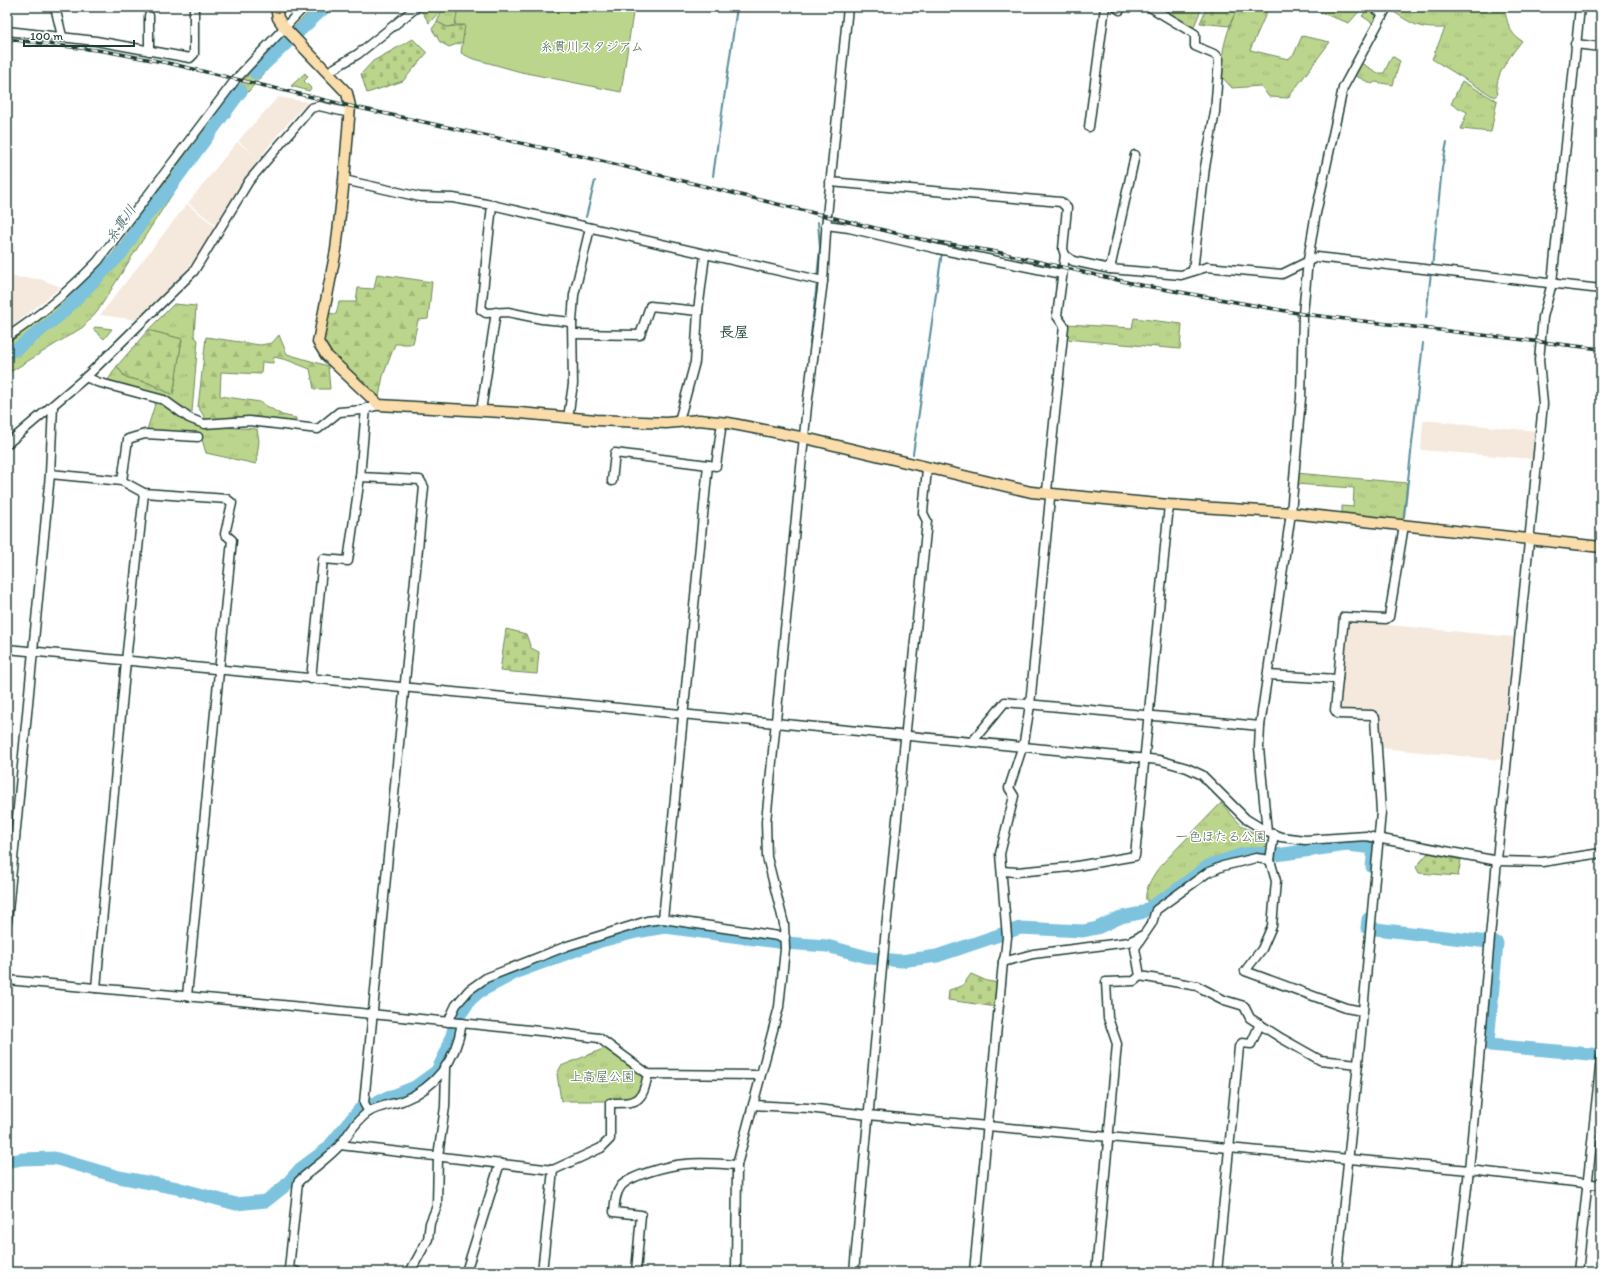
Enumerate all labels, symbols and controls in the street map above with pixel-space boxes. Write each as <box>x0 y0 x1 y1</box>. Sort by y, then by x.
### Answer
scale bar <box>24 22 134 48</box>
text: 100 m <box>30 29 63 43</box>
park label: 糸貫川スタジアム <box>540 39 644 54</box>
water label: 糸貫川 <box>102 202 140 246</box>
district label: 長屋 <box>719 323 749 341</box>
park label: 一色ほたる公園 <box>1175 829 1267 844</box>
park label: 上高屋公園 <box>569 1069 635 1084</box>

